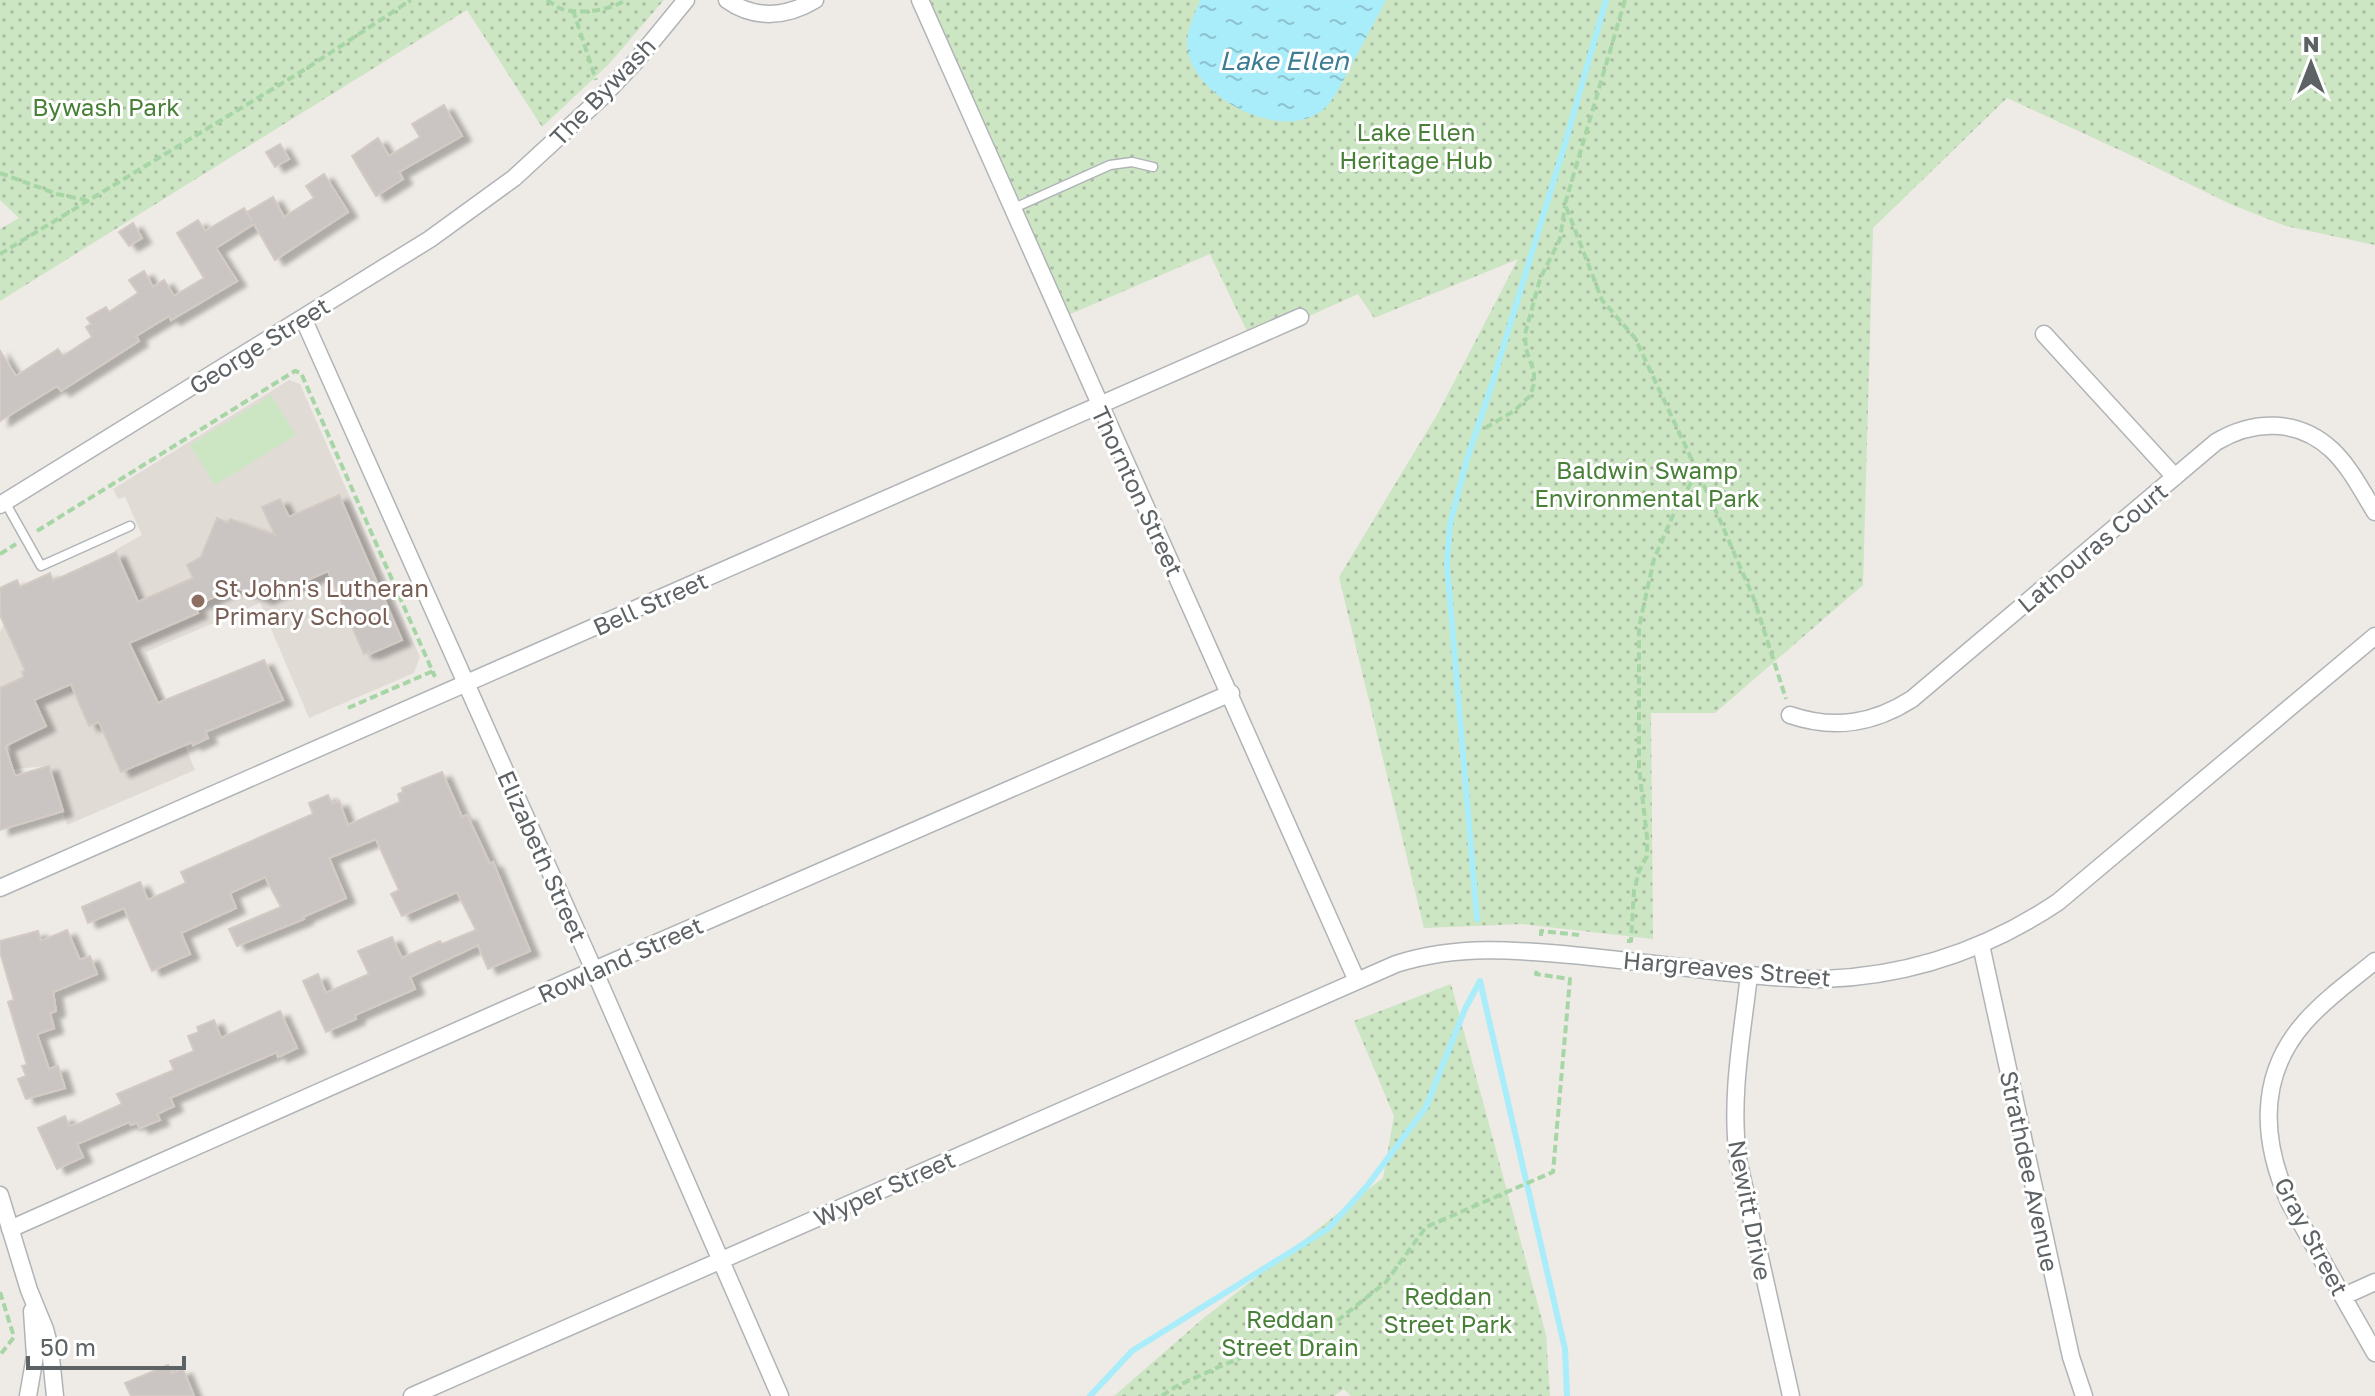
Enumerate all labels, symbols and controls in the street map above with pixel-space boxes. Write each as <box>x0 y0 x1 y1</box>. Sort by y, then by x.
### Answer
north arrow <box>2271 24 2351 104</box>
text: N <box>2303 30 2319 57</box>
street label: The Bywash <box>543 31 661 151</box>
water label: Lake Ellen <box>1220 45 1349 76</box>
park label: Bywash Park <box>32 92 180 121</box>
park label: Lake Ellen Heritage Hub <box>1339 117 1493 174</box>
street label: George Street <box>183 290 335 400</box>
street label: Thornton Street <box>1086 402 1190 580</box>
park label: Baldwin Swamp Environmental Park <box>1534 455 1760 512</box>
street label: Lathouras Court <box>2011 476 2173 618</box>
street label: Bell Street <box>588 565 712 641</box>
place label: St John's Lutheran Primary School <box>214 573 429 630</box>
marker: St John's Lutheran Primary School <box>189 592 207 610</box>
street label: Elizabeth Street <box>492 766 594 946</box>
street label: Rowland Street <box>533 910 707 1008</box>
street label: Hargreaves Street <box>1622 944 1832 992</box>
street label: Strathdee Avenue <box>1995 1068 2065 1274</box>
street label: Newitt Drive <box>1723 1137 1779 1283</box>
street label: Wyper Street <box>809 1144 959 1232</box>
street label: Gray Street <box>2269 1172 2355 1300</box>
park label: Reddan Street Park <box>1384 1281 1513 1338</box>
park label: Reddan Street Drain <box>1221 1304 1359 1361</box>
scale bar <box>28 1320 184 1370</box>
text: 50 m <box>40 1332 96 1361</box>

